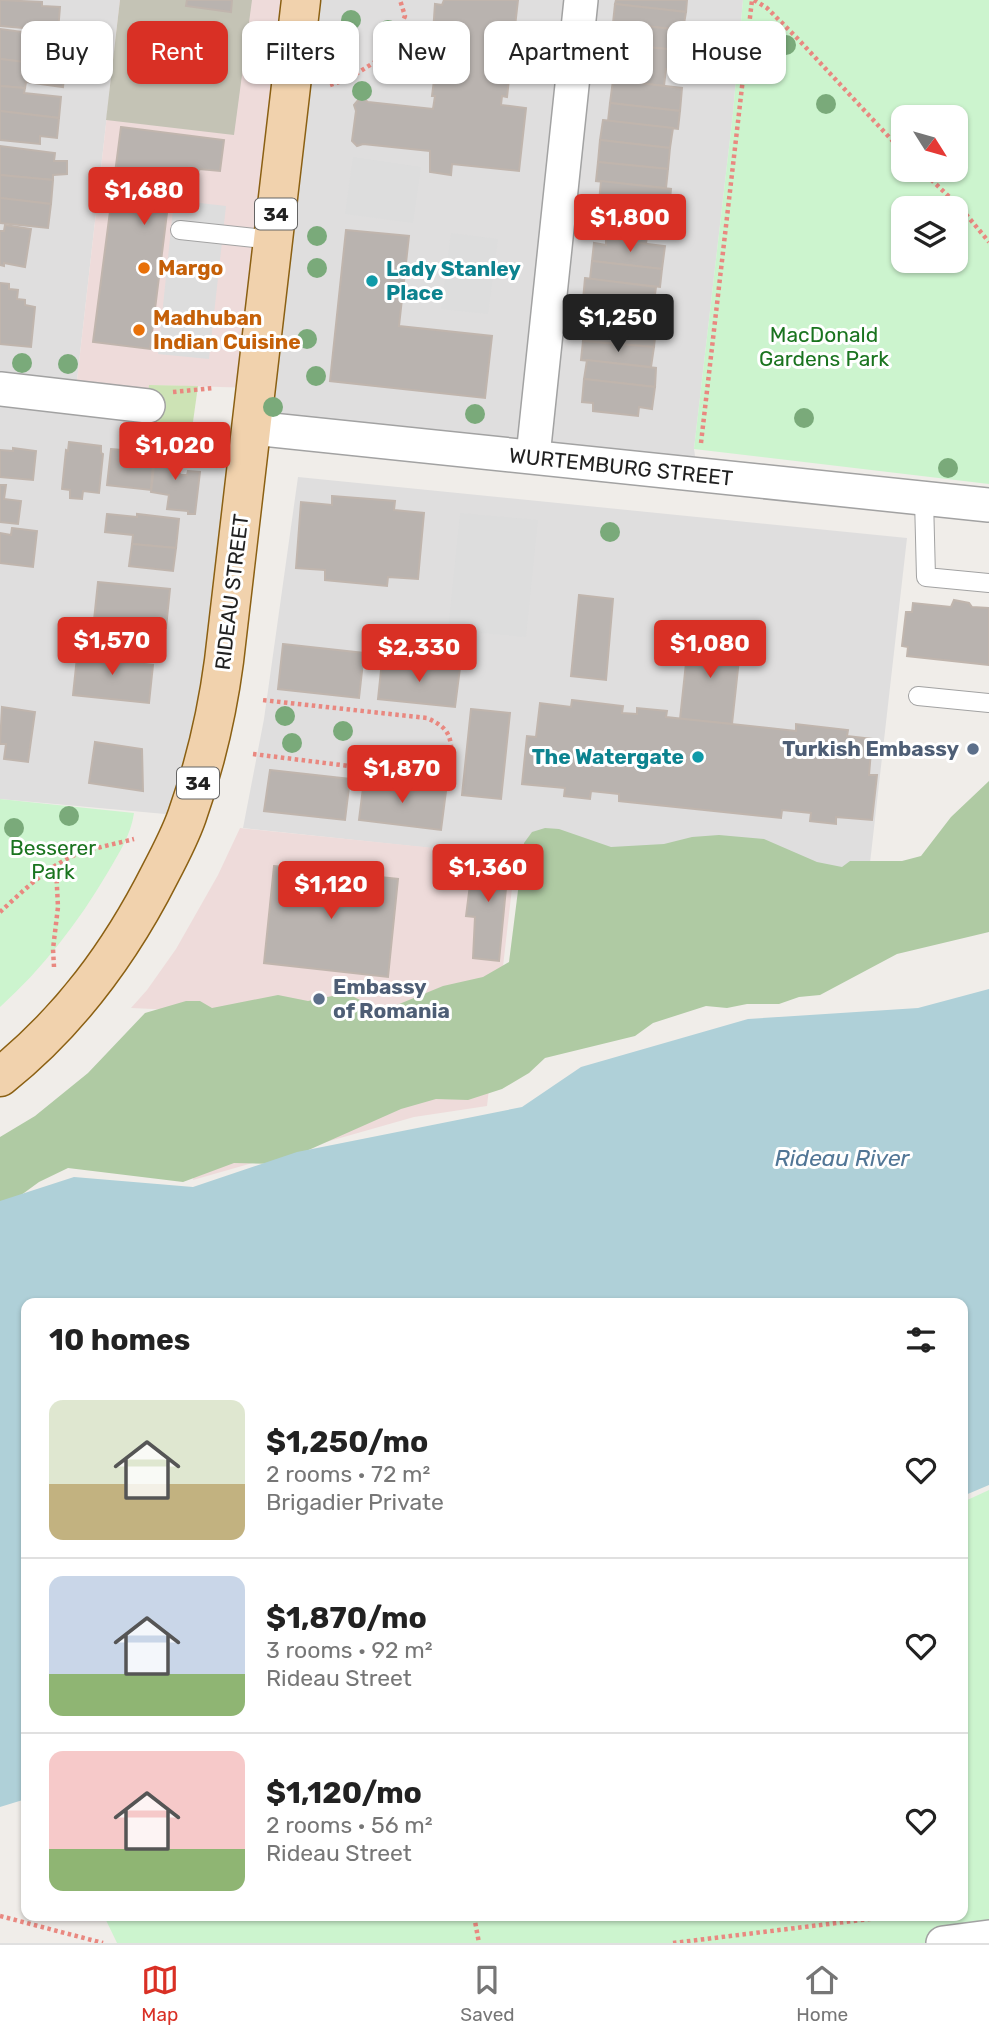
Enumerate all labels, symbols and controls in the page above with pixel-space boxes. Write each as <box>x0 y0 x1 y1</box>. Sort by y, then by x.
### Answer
chip: Buy <box>21 21 113 84</box>
chip: Rent <box>127 21 228 84</box>
chip: Filters <box>242 21 359 84</box>
chip: New <box>373 21 470 84</box>
chip: Apartment <box>484 21 653 84</box>
chip: House <box>667 21 786 84</box>
north arrow <box>891 105 968 182</box>
map controls <box>891 105 968 273</box>
pin: $1,680 <box>87 168 201 227</box>
text: $1,680 <box>104 176 184 204</box>
pin: $1,800 <box>573 194 687 254</box>
button: layers <box>891 196 968 273</box>
road number: 34 <box>255 198 297 230</box>
text: $1,800 <box>590 203 670 231</box>
place label: Margo <box>158 255 223 280</box>
place label: Lady Stanley Place <box>386 256 521 305</box>
marker: Margo <box>136 260 152 276</box>
marker: Lady Stanley Place <box>364 273 380 289</box>
pin: $1,250 <box>561 294 675 354</box>
text: $1,250 <box>579 303 657 331</box>
place label: Madhuban Indian Cuisine <box>153 305 301 354</box>
marker: Madhuban Indian Cuisine <box>131 322 147 338</box>
park label: MacDonald Gardens Park <box>759 322 889 371</box>
pin: $1,020 <box>118 422 232 482</box>
text: $1,020 <box>135 431 215 459</box>
street label: WURTEMBURG STREET <box>508 442 734 491</box>
street label: RIDEAU STREET <box>210 513 253 671</box>
pin: $1,570 <box>55 618 169 677</box>
pin: $1,080 <box>653 620 767 680</box>
pin: $2,330 <box>362 624 476 684</box>
text: $1,570 <box>74 626 150 654</box>
text: $1,080 <box>670 629 750 657</box>
text: $2,330 <box>378 633 460 661</box>
place label: Turkish Embassy <box>782 736 959 761</box>
marker: Turkish Embassy <box>965 741 981 757</box>
place label: The Watergate <box>532 744 684 769</box>
pin: $1,870 <box>345 746 459 805</box>
marker: The Watergate <box>690 749 706 765</box>
text: $1,870 <box>363 754 441 782</box>
road number: 34 <box>177 768 219 798</box>
park label: Besserer Park <box>10 835 96 884</box>
pin: $1,360 <box>431 844 545 904</box>
text: $1,360 <box>449 853 527 881</box>
pin: $1,120 <box>274 862 388 921</box>
text: $1,120 <box>294 870 368 898</box>
place label: Embassy of Romania <box>333 974 450 1023</box>
marker: Embassy of Romania <box>311 991 327 1007</box>
water label: Rideau River <box>775 1144 911 1172</box>
icon: filters <box>902 1321 940 1359</box>
text: 10 homes <box>49 1322 190 1358</box>
text: $1,250/mo <box>266 1424 428 1460</box>
icon: home <box>105 1428 189 1512</box>
icon: heart <box>902 1451 940 1489</box>
text: 2 rooms · 72 m² <box>266 1460 430 1488</box>
text: Brigadier Private <box>266 1488 444 1516</box>
text: $1,870/mo <box>266 1600 427 1636</box>
icon: home <box>105 1604 189 1688</box>
icon: heart <box>902 1627 940 1665</box>
text: 3 rooms · 92 m² <box>266 1636 432 1664</box>
text: Rideau Street <box>266 1664 412 1692</box>
text: $1,120/mo <box>266 1775 422 1811</box>
icon: home <box>105 1779 189 1863</box>
icon: heart <box>902 1802 940 1840</box>
text: 2 rooms · 56 m² <box>266 1811 433 1839</box>
text: Rideau Street <box>266 1839 412 1867</box>
tab: Map <box>141 1961 179 2026</box>
tab: Saved <box>460 1961 515 2026</box>
tab: Home <box>796 1961 848 2026</box>

